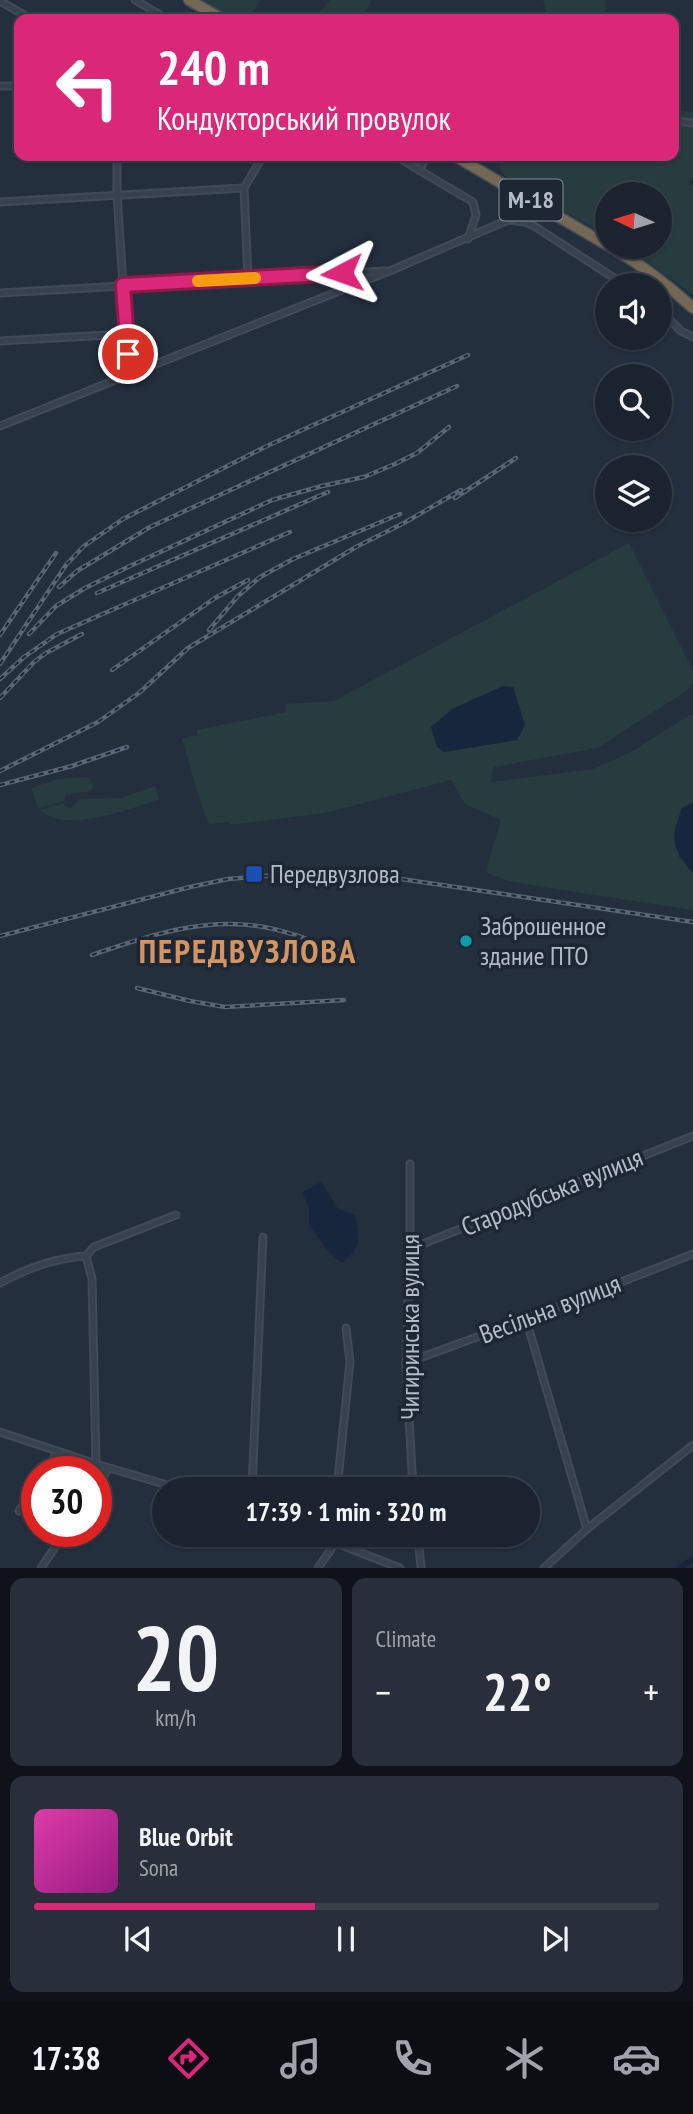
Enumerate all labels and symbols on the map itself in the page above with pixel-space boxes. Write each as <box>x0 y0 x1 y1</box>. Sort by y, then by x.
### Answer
road number: М-18 <box>500 180 562 220</box>
north arrow <box>595 182 672 259</box>
position arrow <box>305 236 379 310</box>
pin <box>98 324 158 384</box>
place label: Передвузлова <box>270 857 400 890</box>
marker: Передвузлова <box>244 864 264 884</box>
place label: Заброшенное здание ПТО <box>480 909 606 972</box>
district label: ПЕРЕДВУЗЛОВА <box>139 929 357 972</box>
marker: Заброшенное здание ПТО <box>458 933 474 949</box>
street label: Стародубська вулиця <box>456 1140 647 1243</box>
street label: Чигиринська вулиця <box>393 1234 426 1420</box>
street label: Весільна вулиця <box>474 1266 625 1351</box>
speed limit sign: 30 <box>21 1456 112 1547</box>

